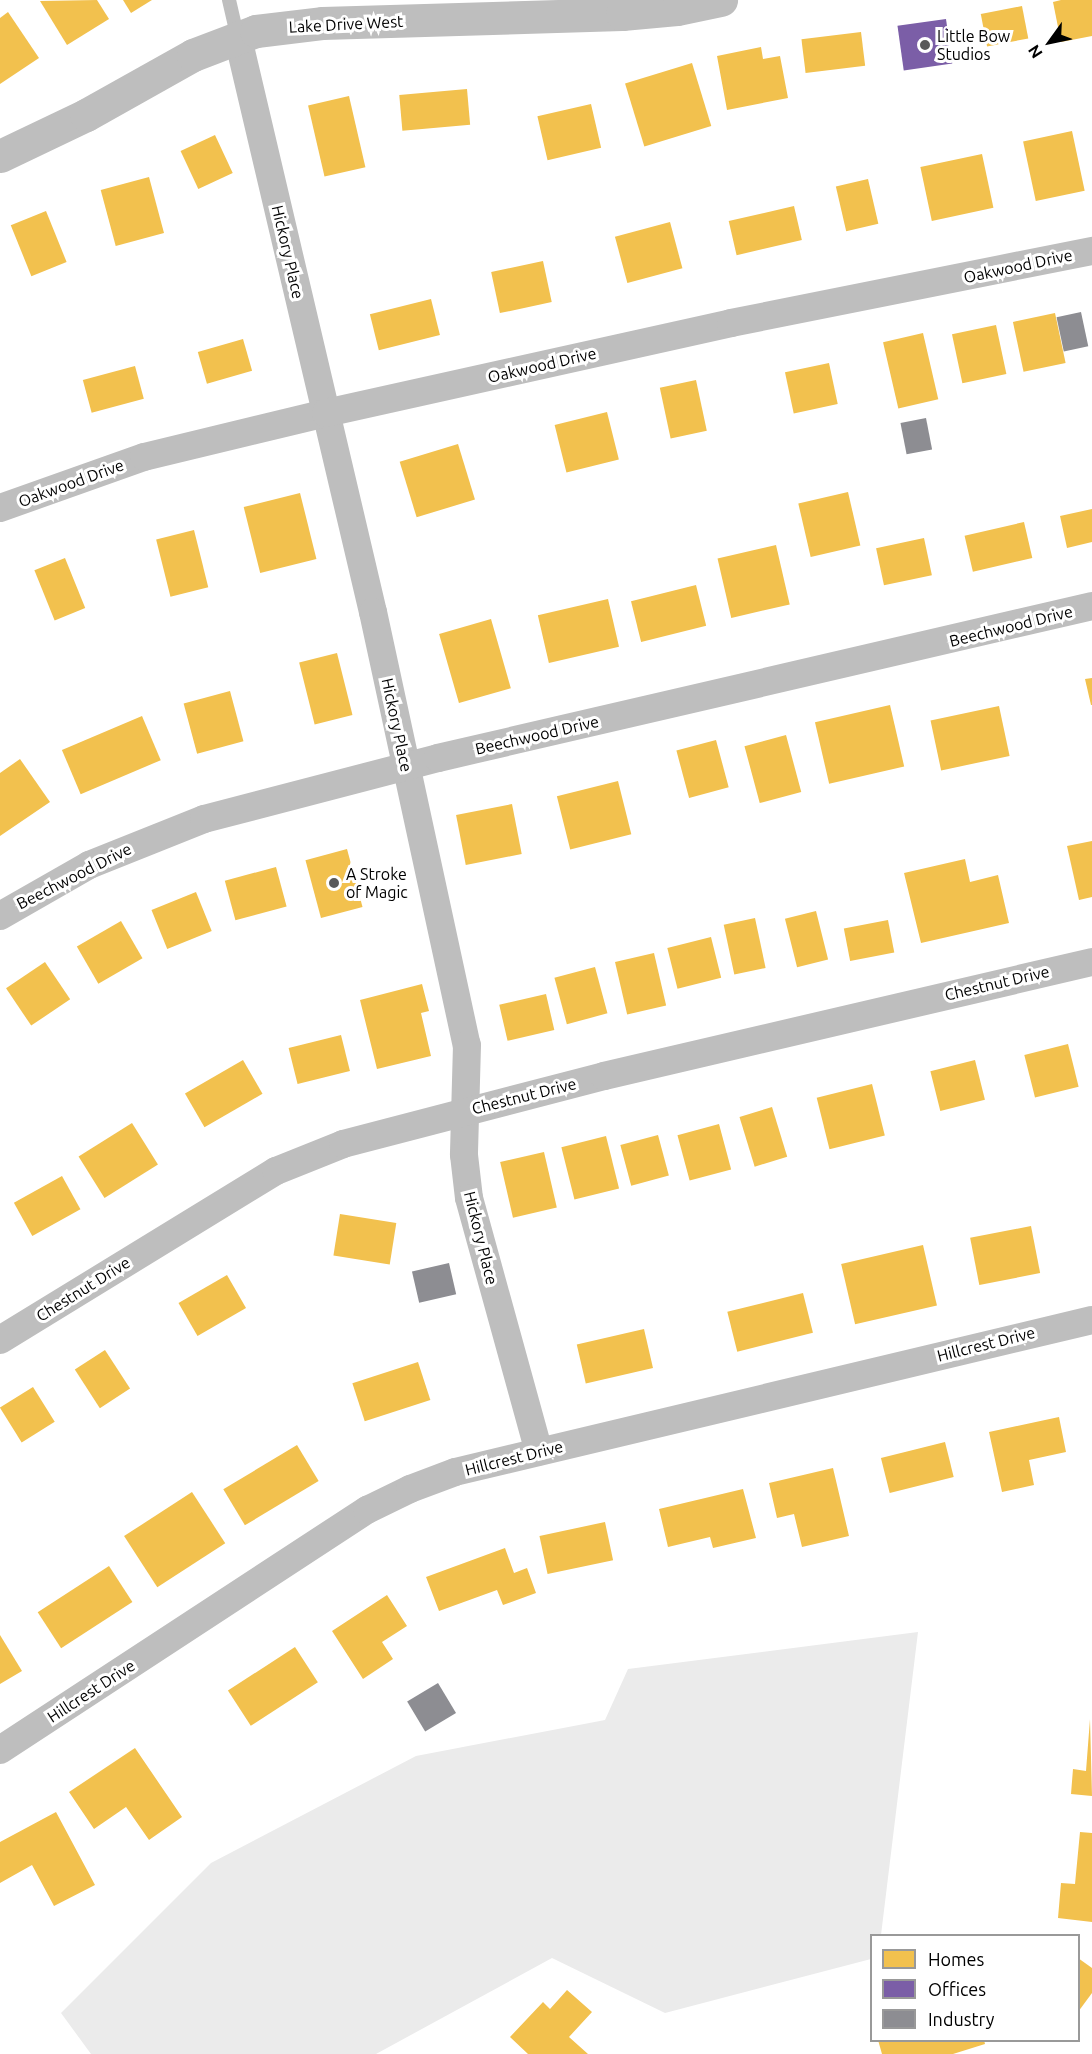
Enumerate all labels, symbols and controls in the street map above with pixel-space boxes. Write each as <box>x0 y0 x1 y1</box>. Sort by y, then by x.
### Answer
street label: Lake Drive West <box>288 11 404 37</box>
north arrow <box>1020 12 1080 72</box>
place label: Little Bow Studios <box>937 26 1010 64</box>
marker: Little Bow Studios <box>918 38 932 52</box>
text: N <box>1024 42 1046 62</box>
street label: Hickory Place <box>268 203 308 301</box>
street label: Oakwood Drive <box>962 245 1074 287</box>
street label: Oakwood Drive <box>486 343 598 387</box>
street label: Oakwood Drive <box>16 455 126 511</box>
street label: Beechwood Drive <box>947 601 1075 651</box>
street label: Hickory Place <box>378 676 416 774</box>
street label: Beechwood Drive <box>473 711 601 759</box>
street label: Beechwood Drive <box>13 839 135 913</box>
place label: A Stroke of Magic <box>346 864 408 902</box>
marker: A Stroke of Magic <box>327 876 341 890</box>
street label: Chestnut Drive <box>943 962 1051 1004</box>
street label: Chestnut Drive <box>470 1074 578 1118</box>
street label: Hickory Place <box>460 1189 502 1287</box>
street label: Chestnut Drive <box>33 1252 133 1326</box>
street label: Hillcrest Drive <box>935 1323 1037 1365</box>
street label: Hillcrest Drive <box>463 1437 565 1479</box>
street label: Hillcrest Drive <box>44 1656 138 1726</box>
legend <box>870 1934 1080 2042</box>
text: Homes <box>928 1949 984 1969</box>
text: Offices <box>928 1979 986 1999</box>
text: Industry <box>928 2009 994 2029</box>

